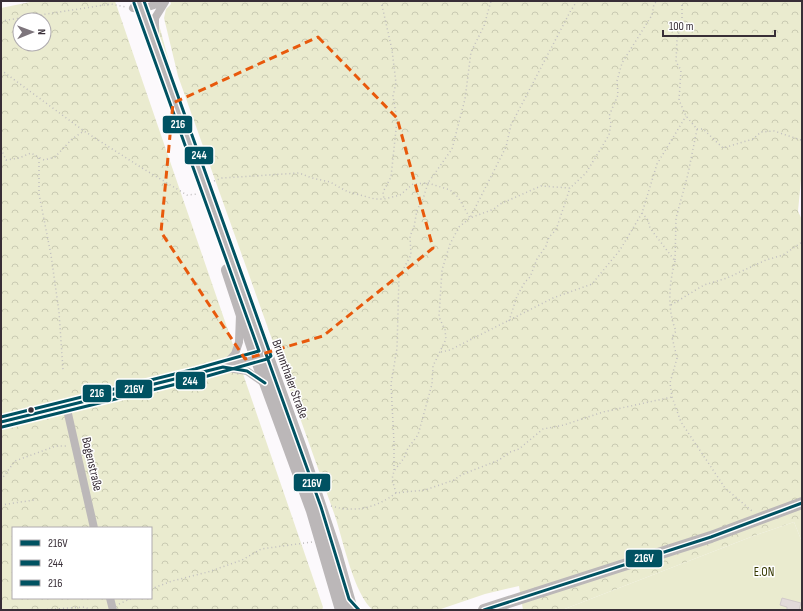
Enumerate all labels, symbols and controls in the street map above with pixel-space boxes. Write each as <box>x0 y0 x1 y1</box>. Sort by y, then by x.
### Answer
north arrow <box>12 12 52 52</box>
scale bar <box>663 12 775 38</box>
text: 100 m <box>669 19 694 34</box>
text: N <box>35 29 48 35</box>
line badge: 216 <box>162 115 193 134</box>
text: 216 <box>171 118 185 131</box>
line badge: 244 <box>184 146 214 165</box>
text: 244 <box>191 149 207 162</box>
street label: Brunnthaler Straße <box>268 337 312 421</box>
line badge: 244 <box>175 371 206 390</box>
text: 244 <box>182 375 198 388</box>
line badge: 216V <box>115 379 153 399</box>
text: 216V <box>124 383 144 396</box>
line badge: 216 <box>82 384 112 403</box>
text: 216 <box>90 387 104 400</box>
unlabelled marker <box>26 405 36 415</box>
street label: Bogenstraße <box>78 435 106 493</box>
line badge: 216V <box>293 473 331 492</box>
text: 216V <box>302 477 322 490</box>
legend <box>12 527 152 599</box>
text: 216V <box>48 536 68 551</box>
line badge: 216V <box>625 549 663 568</box>
text: 216V <box>634 552 654 565</box>
text: 244 <box>48 556 63 571</box>
park label: E.ON <box>754 564 774 580</box>
text: 216 <box>48 576 62 591</box>

